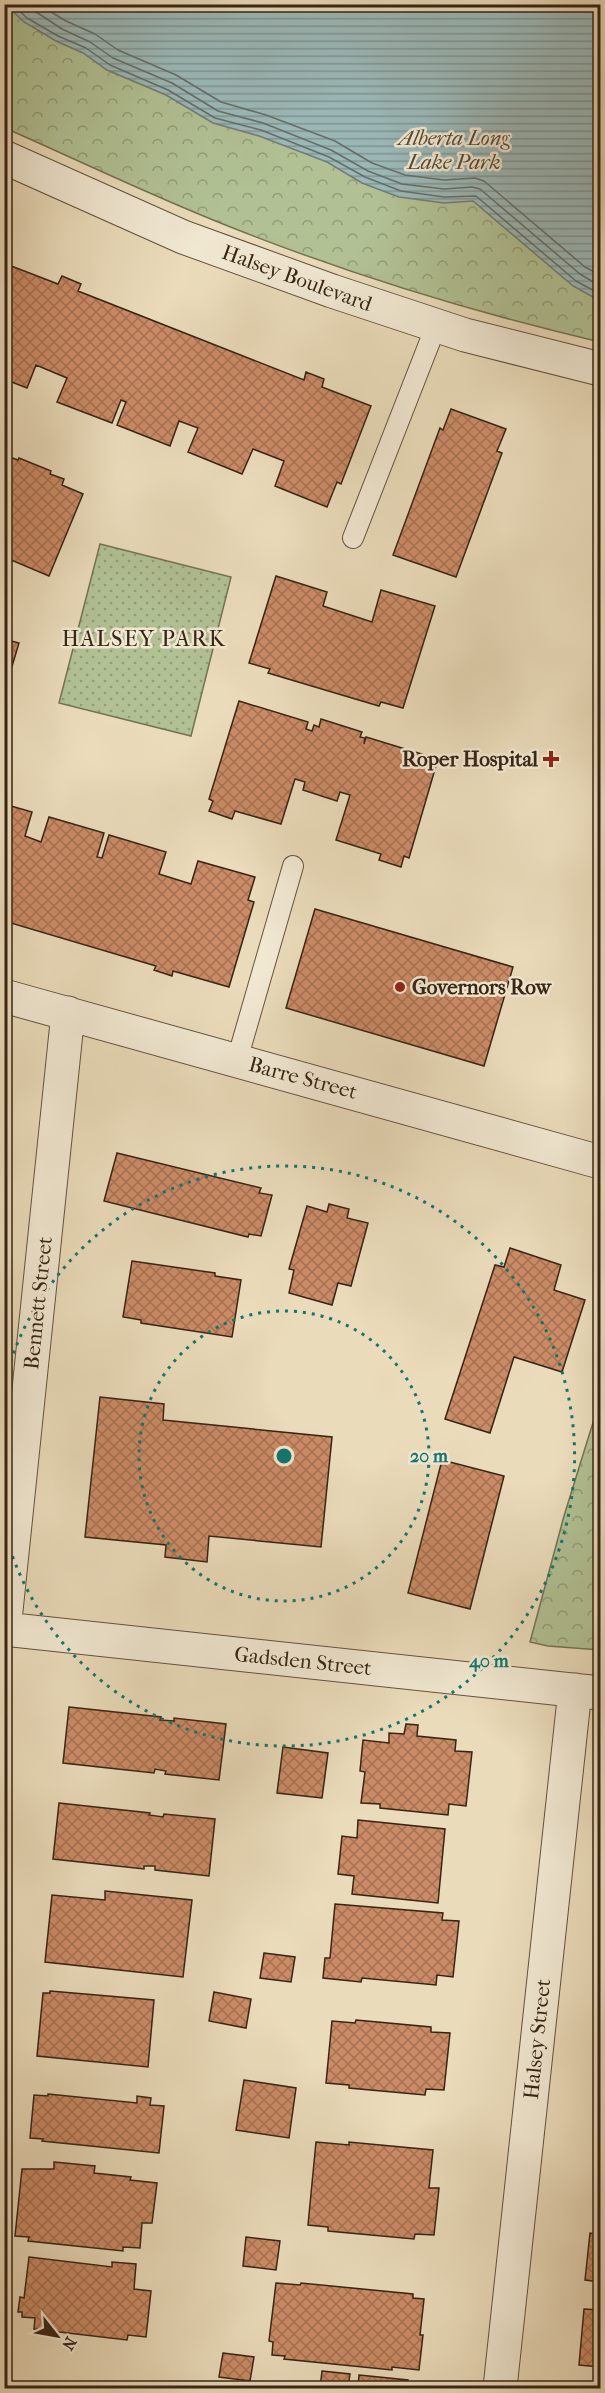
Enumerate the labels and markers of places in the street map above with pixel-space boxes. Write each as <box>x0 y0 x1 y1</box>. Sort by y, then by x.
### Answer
place label: Roper Hospital <box>402 747 538 771</box>
marker: Roper Hospital <box>542 750 560 768</box>
place label: Governors Row <box>412 975 552 999</box>
marker: Governors Row <box>393 980 407 994</box>
centre of rings <box>274 1446 294 1466</box>

